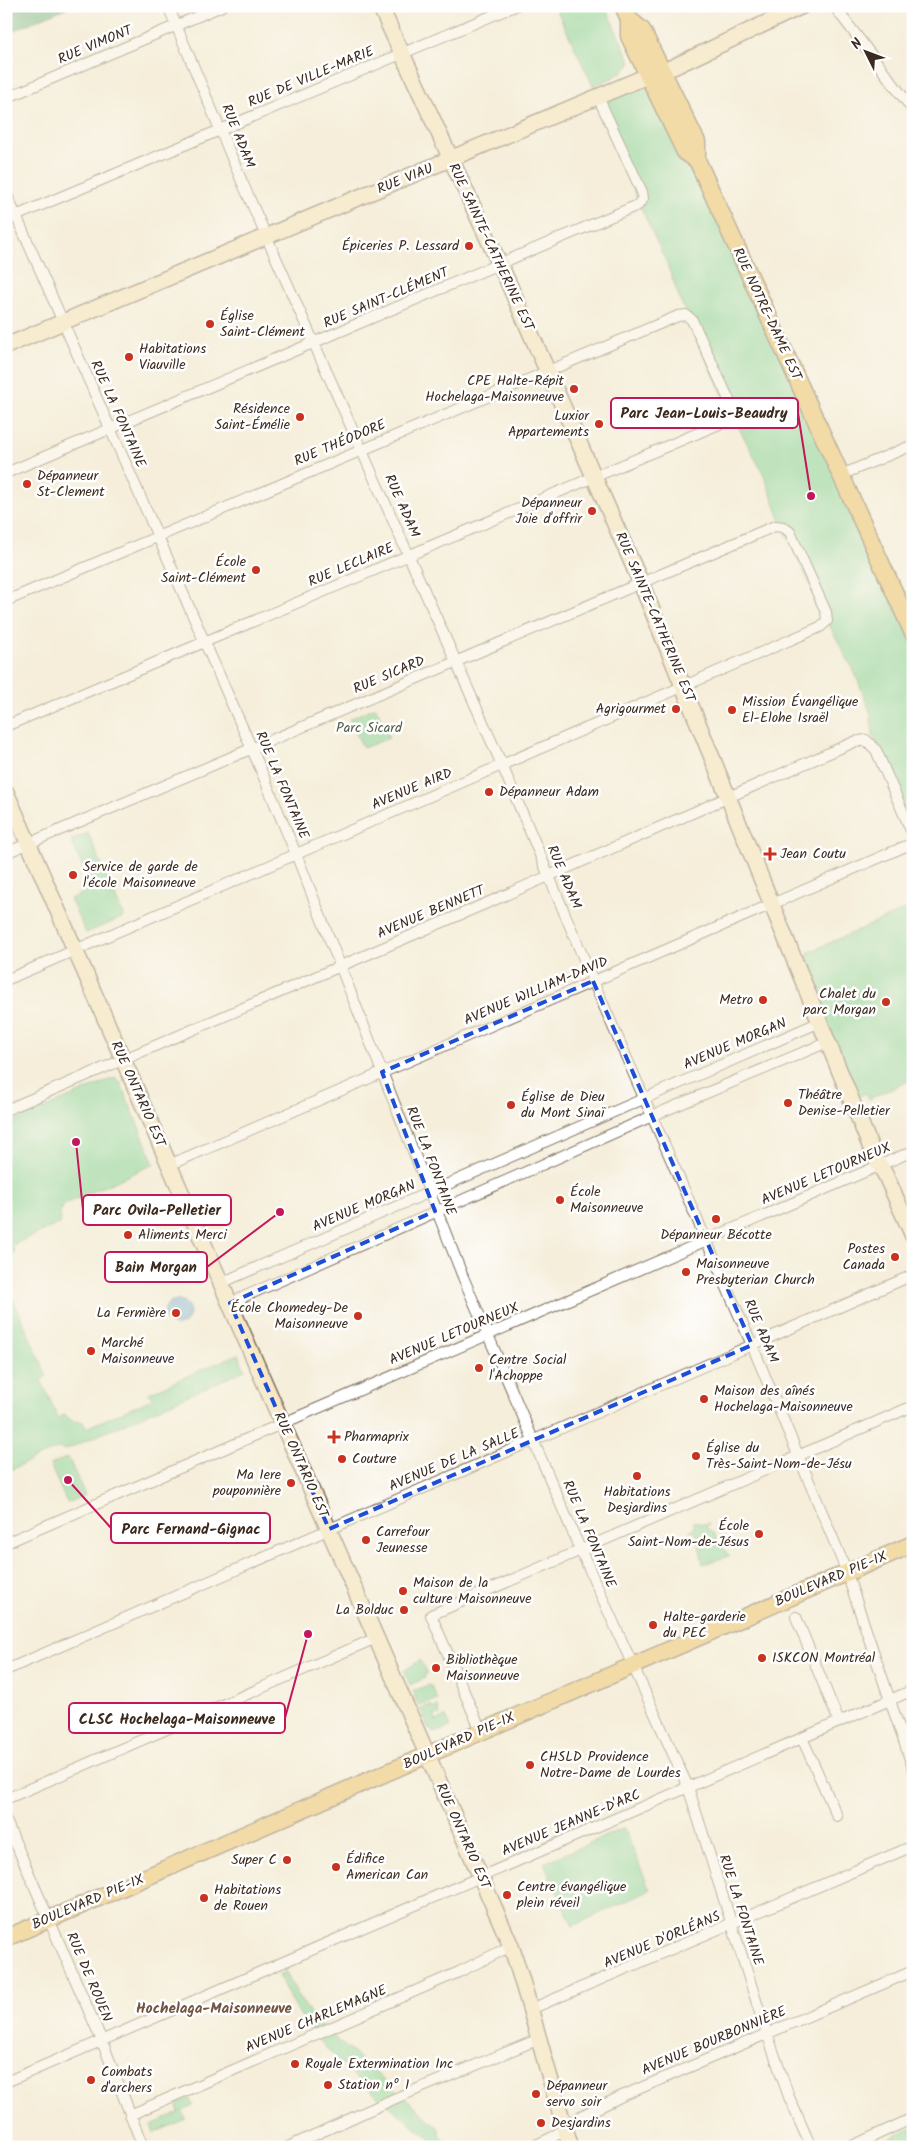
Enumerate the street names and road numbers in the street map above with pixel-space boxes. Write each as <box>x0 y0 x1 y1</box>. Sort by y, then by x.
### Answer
street label: RUE VIMONT <box>54 19 137 71</box>
street label: RUE DE VILLE-MARIE <box>244 40 378 114</box>
street label: RUE ADAM <box>215 101 261 171</box>
street label: RUE VIAU <box>374 158 436 200</box>
street label: RUE SAINTE-CATHERINE EST <box>442 159 540 336</box>
street label: RUE NOTRE-DAME EST <box>727 244 808 385</box>
street label: RUE SAINT-CLÉMENT <box>320 261 454 334</box>
street label: RUE LA FONTAINE <box>84 357 152 472</box>
street label: RUE THÉODORE <box>291 413 390 472</box>
street label: RUE ADAM <box>378 471 426 541</box>
street label: RUE SAINTE-CATHERINE EST <box>609 528 701 707</box>
street label: RUE LECLAIRE <box>305 537 398 593</box>
street label: RUE SICARD <box>350 650 428 700</box>
street label: RUE LA FONTAINE <box>249 728 315 843</box>
street label: AVENUE AIRD <box>368 762 456 816</box>
street label: RUE ADAM <box>541 842 587 912</box>
street label: AVENUE BENNETT <box>374 879 490 945</box>
street label: AVENUE WILLIAM-DAVID <box>460 951 612 1031</box>
street label: AVENUE MORGAN <box>680 1012 790 1076</box>
street label: RUE ONTARIO EST <box>105 1037 172 1152</box>
street label: RUE LA FONTAINE <box>400 1103 462 1220</box>
street label: AVENUE LETOURNEUX <box>758 1137 895 1211</box>
street label: AVENUE MORGAN <box>309 1174 419 1238</box>
street label: RUE ADAM <box>738 1296 784 1366</box>
street label: AVENUE LETOURNEUX <box>386 1297 523 1371</box>
street label: RUE ONTARIO EST <box>268 1408 335 1523</box>
street label: AVENUE DE LA SALLE <box>385 1422 523 1497</box>
street label: RUE LA FONTAINE <box>556 1477 622 1592</box>
street label: BOULEVARD PIE-IX <box>771 1545 891 1613</box>
street label: BOULEVARD PIE-IX <box>400 1706 519 1775</box>
street label: RUE ONTARIO EST <box>430 1779 497 1894</box>
street label: AVENUE JEANNE-D'ARC <box>498 1784 644 1862</box>
street label: RUE LA FONTAINE <box>713 1852 770 1969</box>
street label: BOULEVARD PIE-IX <box>28 1868 148 1936</box>
street label: AVENUE D'ORLÉANS <box>600 1905 724 1975</box>
street label: RUE DE ROUEN <box>60 1929 118 2026</box>
street label: AVENUE CHARLEMAGNE <box>242 1979 391 2059</box>
street label: AVENUE BOURBONNIÈRE <box>638 2000 790 2081</box>

